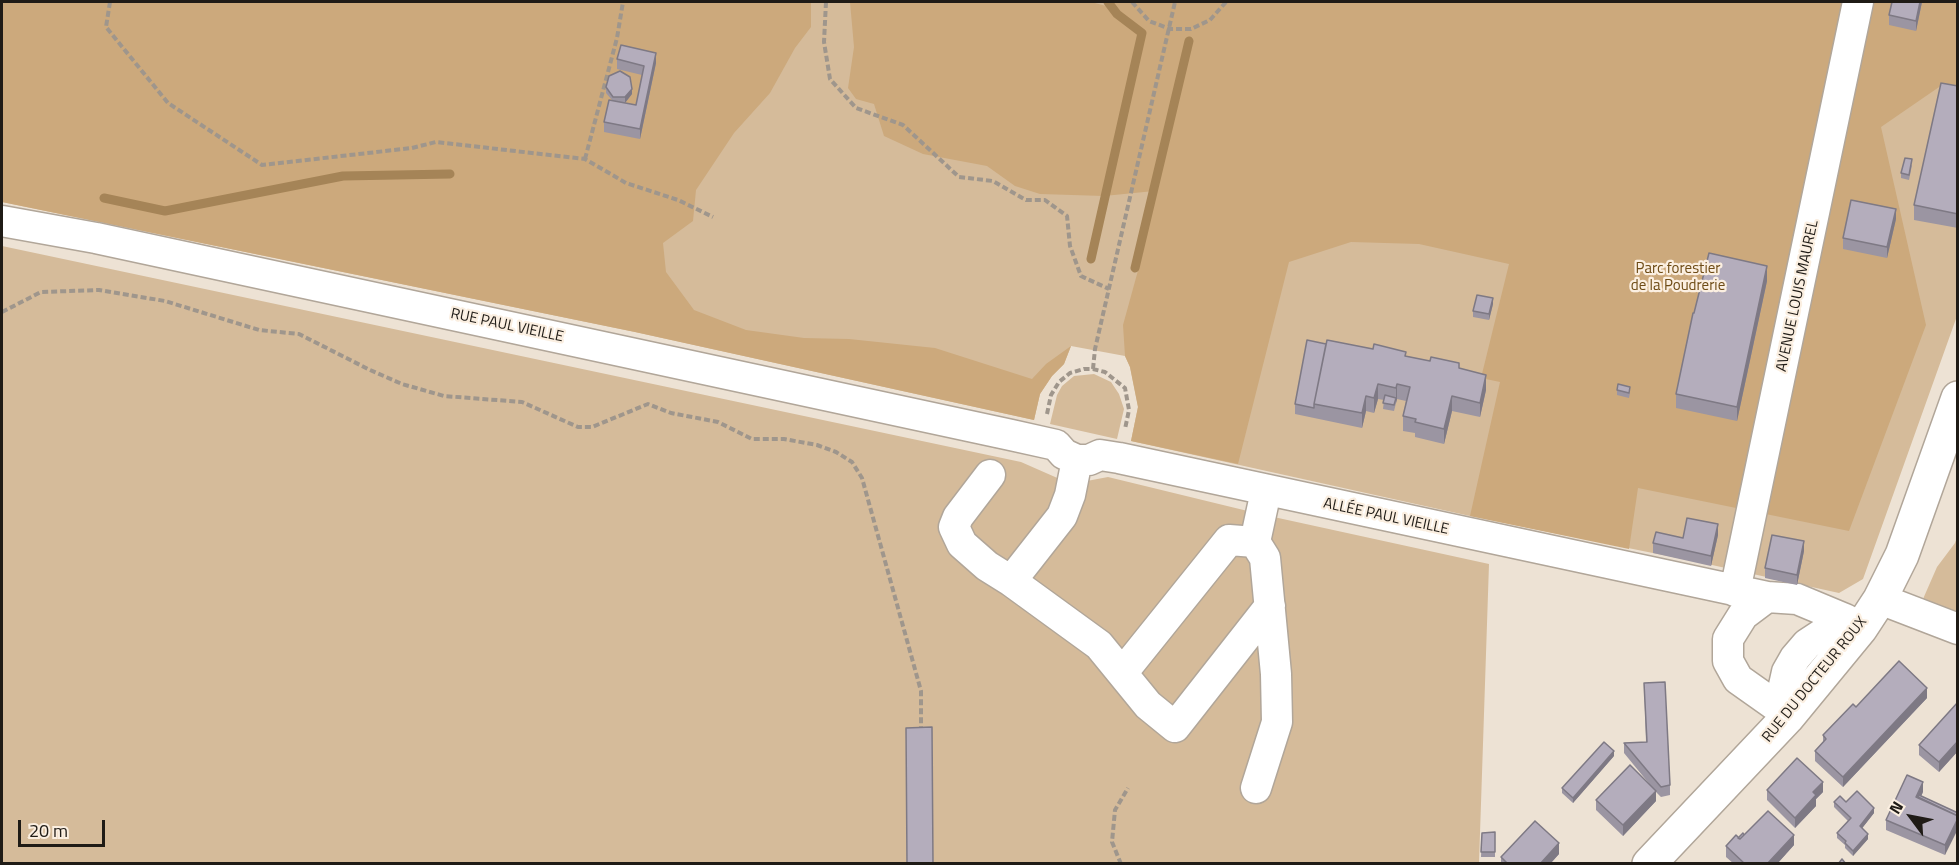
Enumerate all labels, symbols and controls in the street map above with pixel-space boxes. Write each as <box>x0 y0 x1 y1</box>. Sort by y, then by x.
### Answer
street label: AVENUE LOUIS MAUREL <box>1773 219 1823 373</box>
park label: Parc forestier de la Poudrerie <box>1631 260 1725 295</box>
street label: RUE PAUL VIEILLE <box>449 305 565 347</box>
street label: ALLÉE PAUL VIEILLE <box>1322 495 1450 539</box>
street label: RUE DU DOCTEUR ROUX <box>1759 614 1871 746</box>
north arrow <box>1881 787 1941 847</box>
text: N <box>1883 796 1909 819</box>
scale bar <box>21 808 108 846</box>
text: 20 m <box>29 817 68 844</box>

